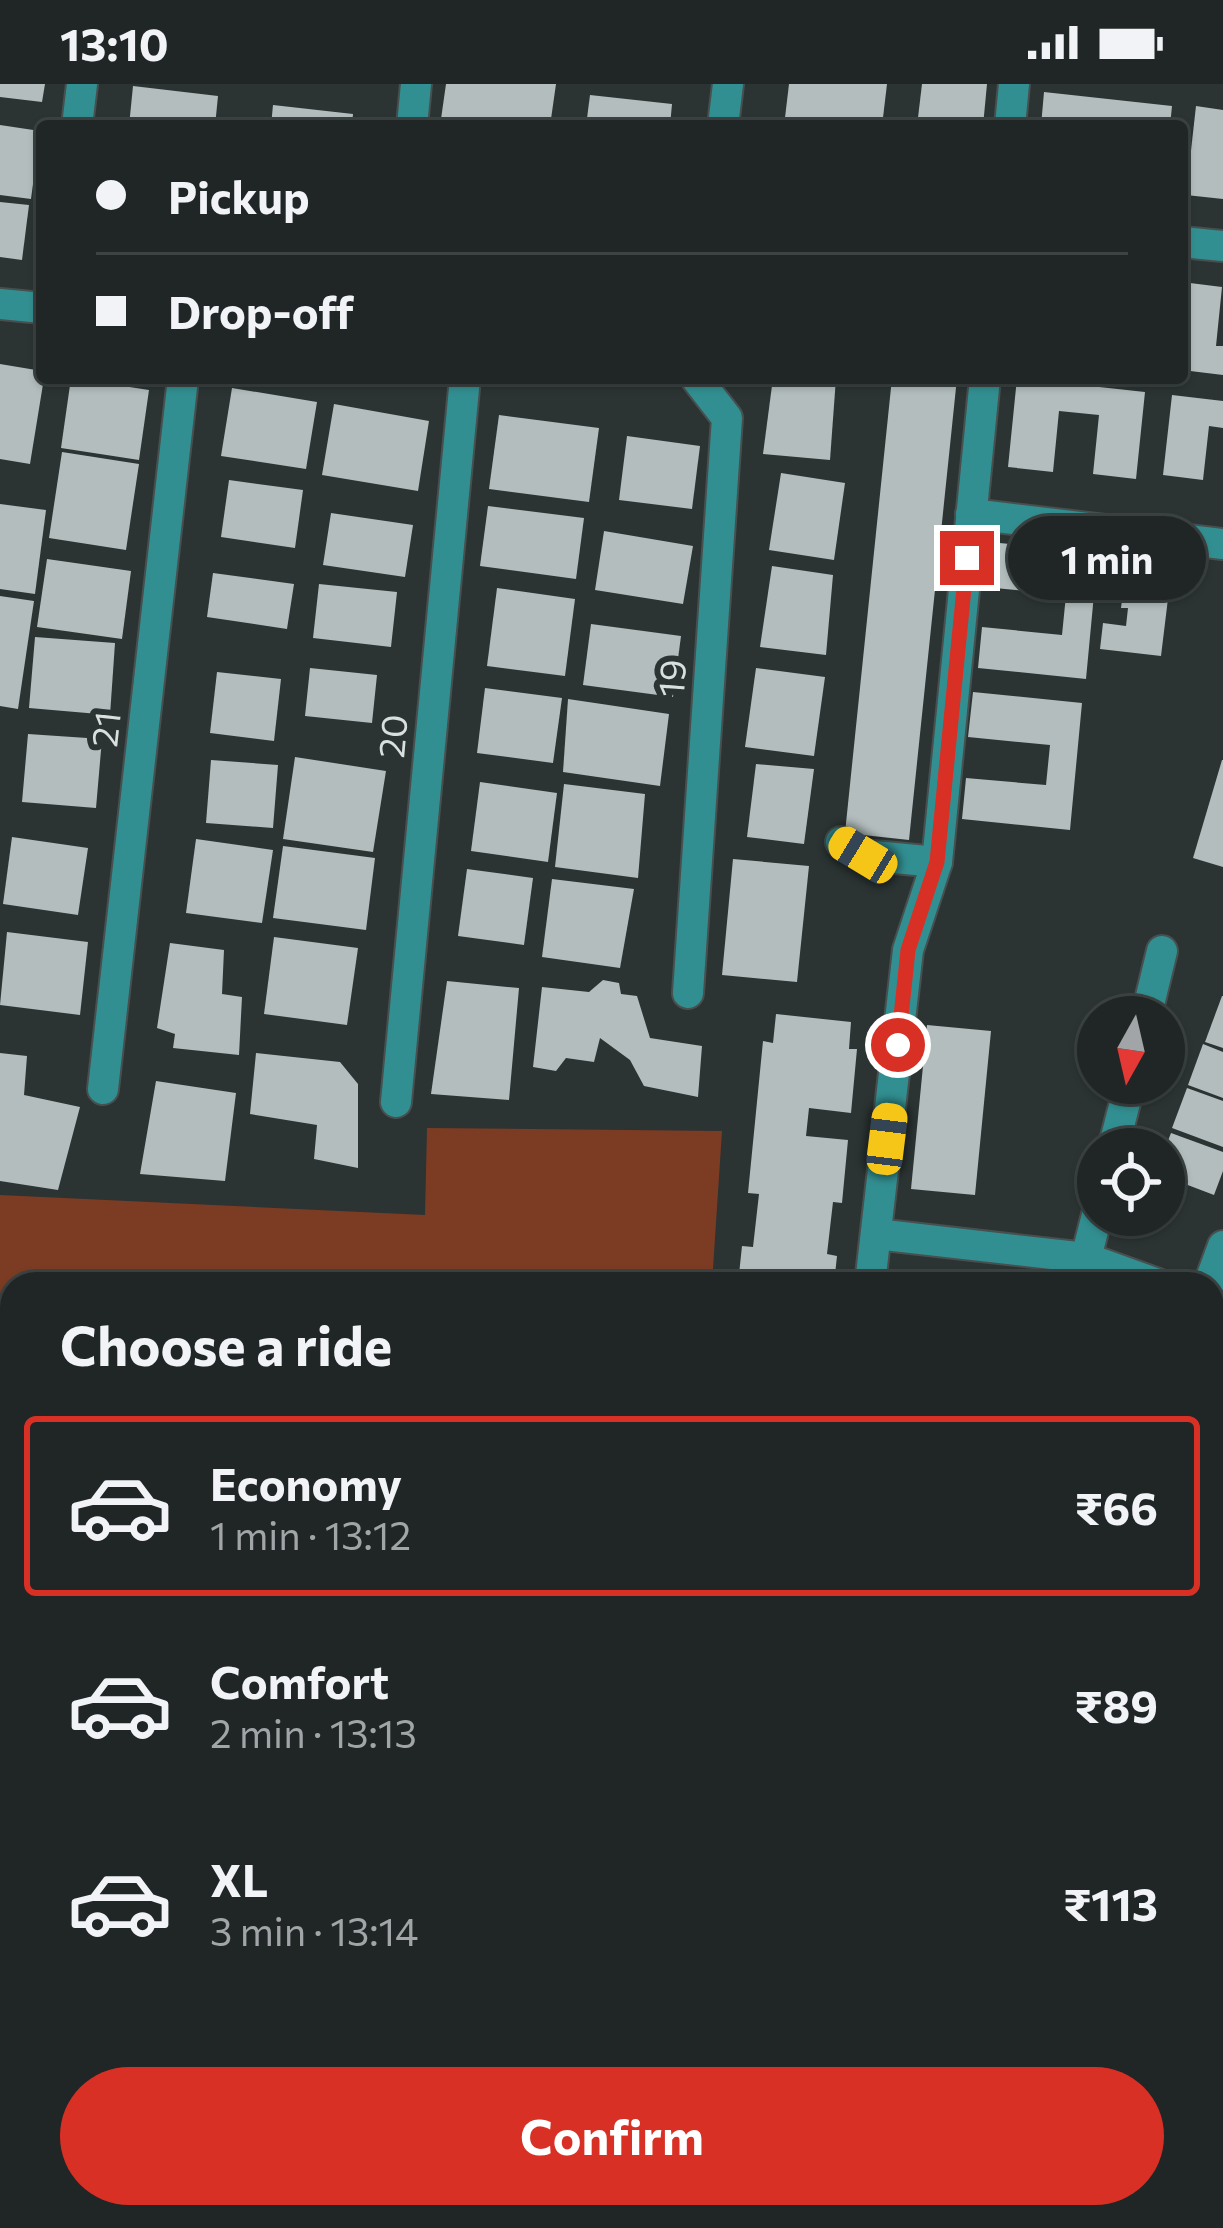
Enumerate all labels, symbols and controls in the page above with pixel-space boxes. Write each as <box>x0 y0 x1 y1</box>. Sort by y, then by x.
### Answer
text: 13:10 <box>60 15 169 70</box>
text: Pickup <box>168 168 310 223</box>
text: Drop-off <box>168 283 354 338</box>
callout: 1 min <box>1009 516 1207 600</box>
route end <box>940 531 994 585</box>
text: 1 min <box>1061 534 1153 582</box>
street label: 19 <box>647 658 693 698</box>
street label: 21 <box>80 709 128 749</box>
street label: 20 <box>367 712 415 760</box>
car <box>823 821 903 889</box>
north arrow <box>1077 996 1185 1104</box>
map controls <box>1077 996 1185 1236</box>
route start <box>871 1018 925 1072</box>
car <box>865 1101 909 1177</box>
button: locate <box>1077 1128 1185 1236</box>
text: Choose a ride <box>60 1311 392 1377</box>
icon: car <box>66 1452 174 1560</box>
text: Economy <box>210 1455 402 1510</box>
text: ₹66 <box>1075 1479 1158 1534</box>
text: 1 min · 13:12 <box>210 1510 411 1558</box>
icon: car <box>66 1650 174 1758</box>
text: Comfort <box>210 1653 389 1708</box>
text: ₹89 <box>1075 1677 1158 1732</box>
text: 2 min · 13:13 <box>210 1708 417 1756</box>
icon: car <box>66 1848 174 1956</box>
text: XL <box>210 1851 268 1906</box>
text: ₹113 <box>1063 1875 1158 1930</box>
text: 3 min · 13:14 <box>210 1906 418 1954</box>
button: Confirm <box>60 2067 1164 2205</box>

